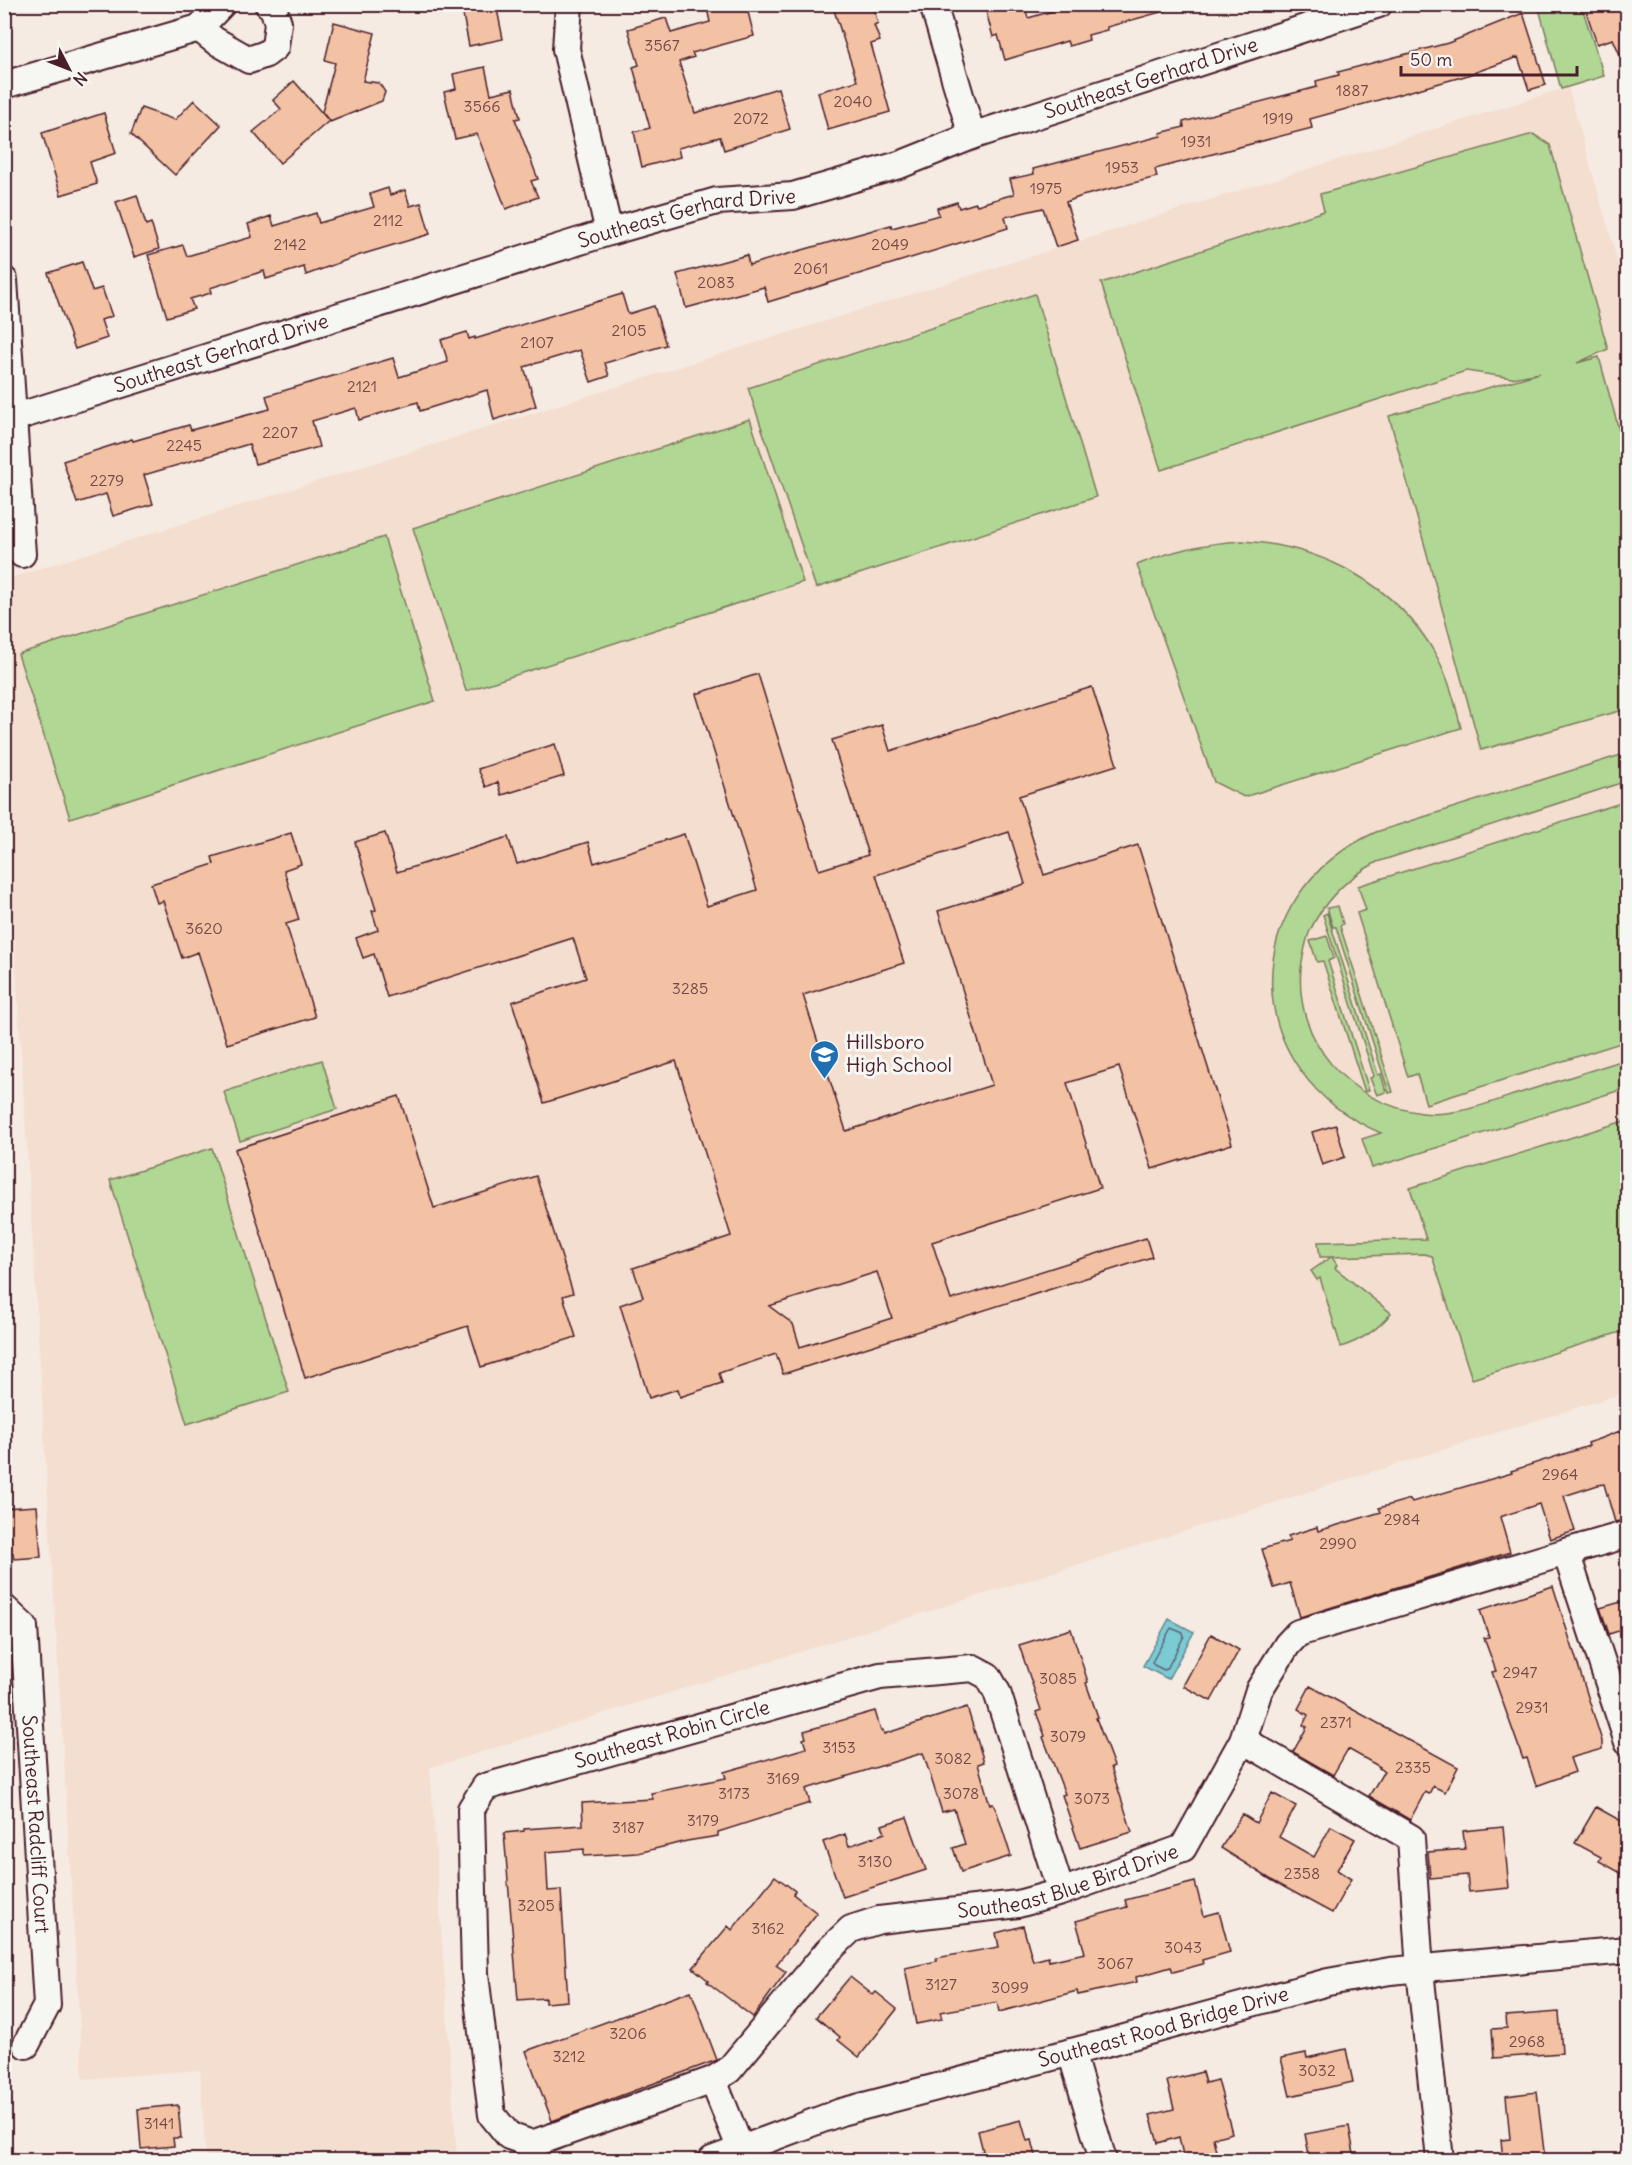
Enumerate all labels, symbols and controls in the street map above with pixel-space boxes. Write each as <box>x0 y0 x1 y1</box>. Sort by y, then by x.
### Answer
street label: Southeast Gerhard Drive <box>1041 31 1261 124</box>
house number: 3567 <box>644 35 680 55</box>
north arrow <box>39 39 99 99</box>
scale bar <box>1401 39 1576 77</box>
text: 50 m <box>1410 48 1452 71</box>
text: N <box>69 68 91 90</box>
house number: 1887 <box>1336 80 1368 100</box>
house number: 2040 <box>833 91 873 111</box>
house number: 3566 <box>464 96 500 116</box>
house number: 2072 <box>733 108 769 128</box>
house number: 1919 <box>1262 108 1294 128</box>
house number: 1931 <box>1181 131 1211 151</box>
house number: 1953 <box>1105 157 1139 177</box>
house number: 1975 <box>1030 178 1062 198</box>
street label: Southeast Gerhard Drive <box>575 183 797 253</box>
house number: 2112 <box>373 210 403 230</box>
house number: 2142 <box>273 234 307 254</box>
house number: 2049 <box>871 234 909 254</box>
house number: 2061 <box>794 258 828 278</box>
house number: 2083 <box>697 272 735 292</box>
street label: Southeast Gerhard Drive <box>111 307 331 398</box>
house number: 2105 <box>612 320 646 340</box>
house number: 2107 <box>520 332 554 352</box>
house number: 2121 <box>347 376 377 396</box>
house number: 2207 <box>262 422 298 442</box>
house number: 2245 <box>166 435 202 455</box>
house number: 2279 <box>90 470 124 490</box>
house number: 3620 <box>185 918 223 938</box>
house number: 3285 <box>672 978 708 998</box>
place label: Hillsboro High School <box>846 1029 952 1077</box>
school or university icon: Hillsboro High School <box>809 1038 841 1080</box>
house number: 2964 <box>1542 1464 1578 1484</box>
house number: 2984 <box>1384 1509 1420 1529</box>
house number: 2990 <box>1319 1533 1357 1553</box>
house number: 2947 <box>1503 1662 1538 1682</box>
house number: 3085 <box>1039 1668 1077 1688</box>
street label: Southeast Robin Circle <box>571 1694 772 1773</box>
house number: 2931 <box>1515 1697 1549 1717</box>
house number: 2371 <box>1320 1712 1352 1732</box>
street label: Southeast Radcliff Court <box>17 1714 56 1934</box>
house number: 3079 <box>1050 1726 1086 1746</box>
house number: 3153 <box>822 1737 856 1757</box>
house number: 3082 <box>934 1748 972 1768</box>
house number: 2335 <box>1395 1757 1431 1777</box>
house number: 3169 <box>766 1768 800 1788</box>
house number: 3173 <box>718 1783 750 1803</box>
house number: 3078 <box>943 1783 979 1803</box>
house number: 3073 <box>1074 1788 1110 1808</box>
house number: 3179 <box>687 1810 719 1830</box>
house number: 3187 <box>612 1817 644 1837</box>
street label: Southeast Blue Bird Drive <box>956 1838 1181 1923</box>
house number: 3130 <box>858 1851 892 1871</box>
house number: 2358 <box>1284 1863 1320 1883</box>
house number: 3205 <box>517 1895 555 1915</box>
house number: 3162 <box>751 1918 785 1938</box>
house number: 3043 <box>1164 1937 1202 1957</box>
house number: 3067 <box>1097 1953 1133 1973</box>
house number: 3127 <box>925 1974 957 1994</box>
house number: 3099 <box>991 1977 1029 1997</box>
street label: Southeast Rood Bridge Drive <box>1035 1980 1291 2072</box>
house number: 3206 <box>609 2023 647 2043</box>
house number: 2968 <box>1509 2031 1545 2051</box>
house number: 3212 <box>553 2046 586 2066</box>
house number: 3032 <box>1298 2060 1336 2080</box>
house number: 3141 <box>144 2113 174 2133</box>

